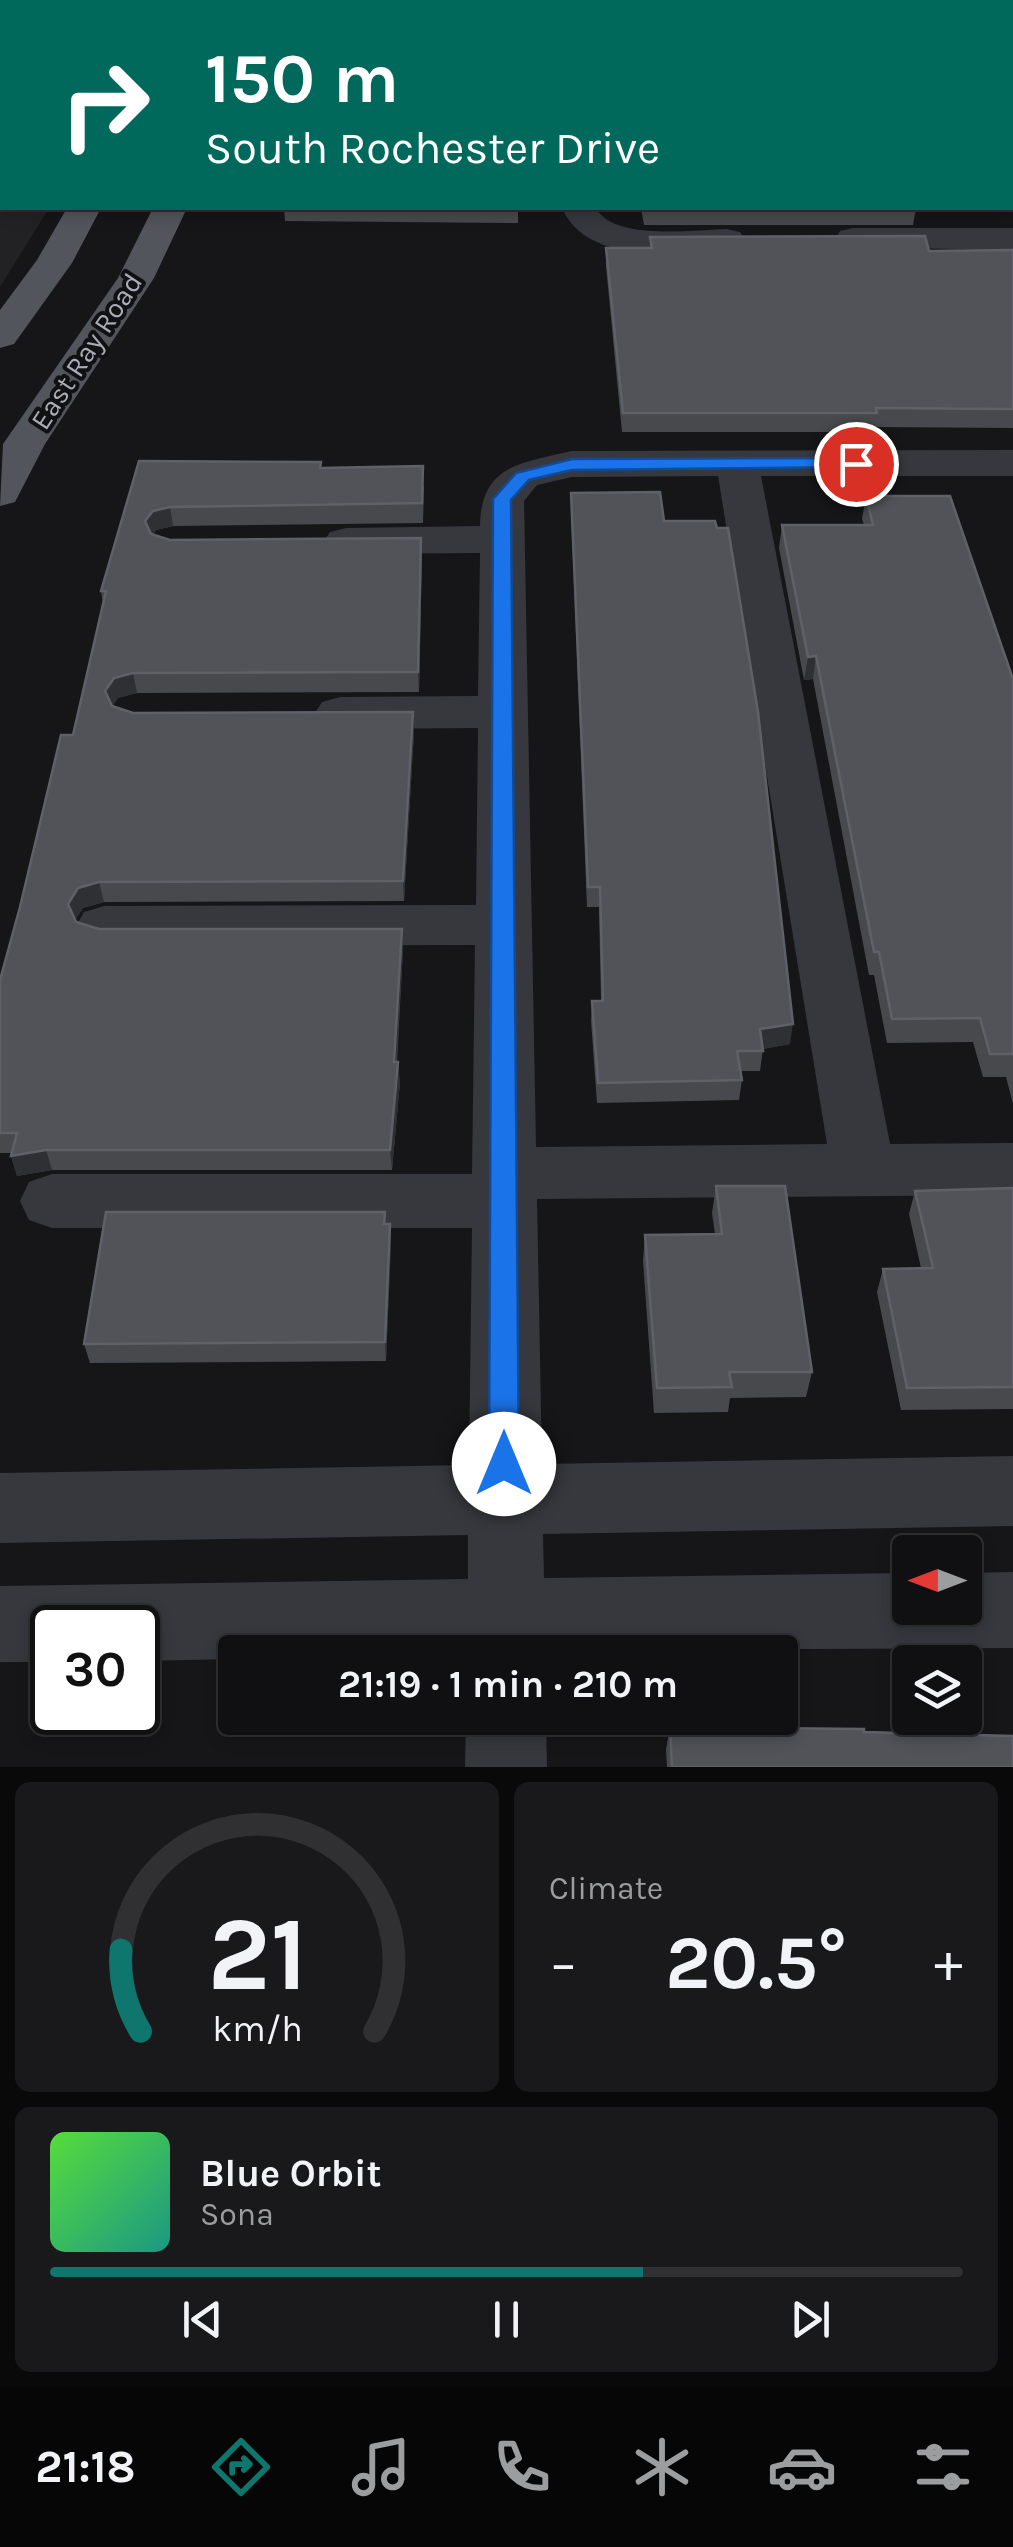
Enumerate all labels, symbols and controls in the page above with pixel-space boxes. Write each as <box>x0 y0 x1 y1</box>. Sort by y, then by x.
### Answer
text: 150 m <box>205 38 399 120</box>
icon: right <box>40 40 170 170</box>
text: South Rochester Drive <box>205 122 660 174</box>
street label: East Ray Road <box>24 267 149 436</box>
pin <box>814 422 899 507</box>
icon: arrive <box>829 437 884 492</box>
position arrow <box>452 1412 556 1516</box>
north arrow <box>892 1535 982 1625</box>
map controls <box>892 1535 982 1735</box>
speed limit sign: 30 <box>30 1605 160 1735</box>
button: layers <box>892 1645 982 1735</box>
text: 21:19 · 1 min · 210 m <box>338 1662 678 1707</box>
text: Climate <box>549 1870 663 1907</box>
text: 21 <box>207 1894 307 2015</box>
text: 20.5° <box>665 1919 847 2007</box>
text: − <box>549 1931 578 1995</box>
text: + <box>934 1931 963 1995</box>
text: km/h <box>212 2008 302 2050</box>
text: Blue Orbit <box>200 2151 381 2196</box>
text: Sona <box>200 2196 274 2233</box>
icon: previous <box>175 2292 230 2347</box>
icon: pause <box>479 2292 534 2347</box>
icon: next <box>783 2292 838 2347</box>
icon: directions <box>206 2432 276 2502</box>
icon: music <box>346 2432 416 2502</box>
icon: phone <box>487 2432 557 2502</box>
icon: climate <box>627 2432 697 2502</box>
icon: car <box>767 2432 837 2502</box>
icon: filters <box>908 2432 978 2502</box>
text: 21:18 <box>35 2441 136 2493</box>

